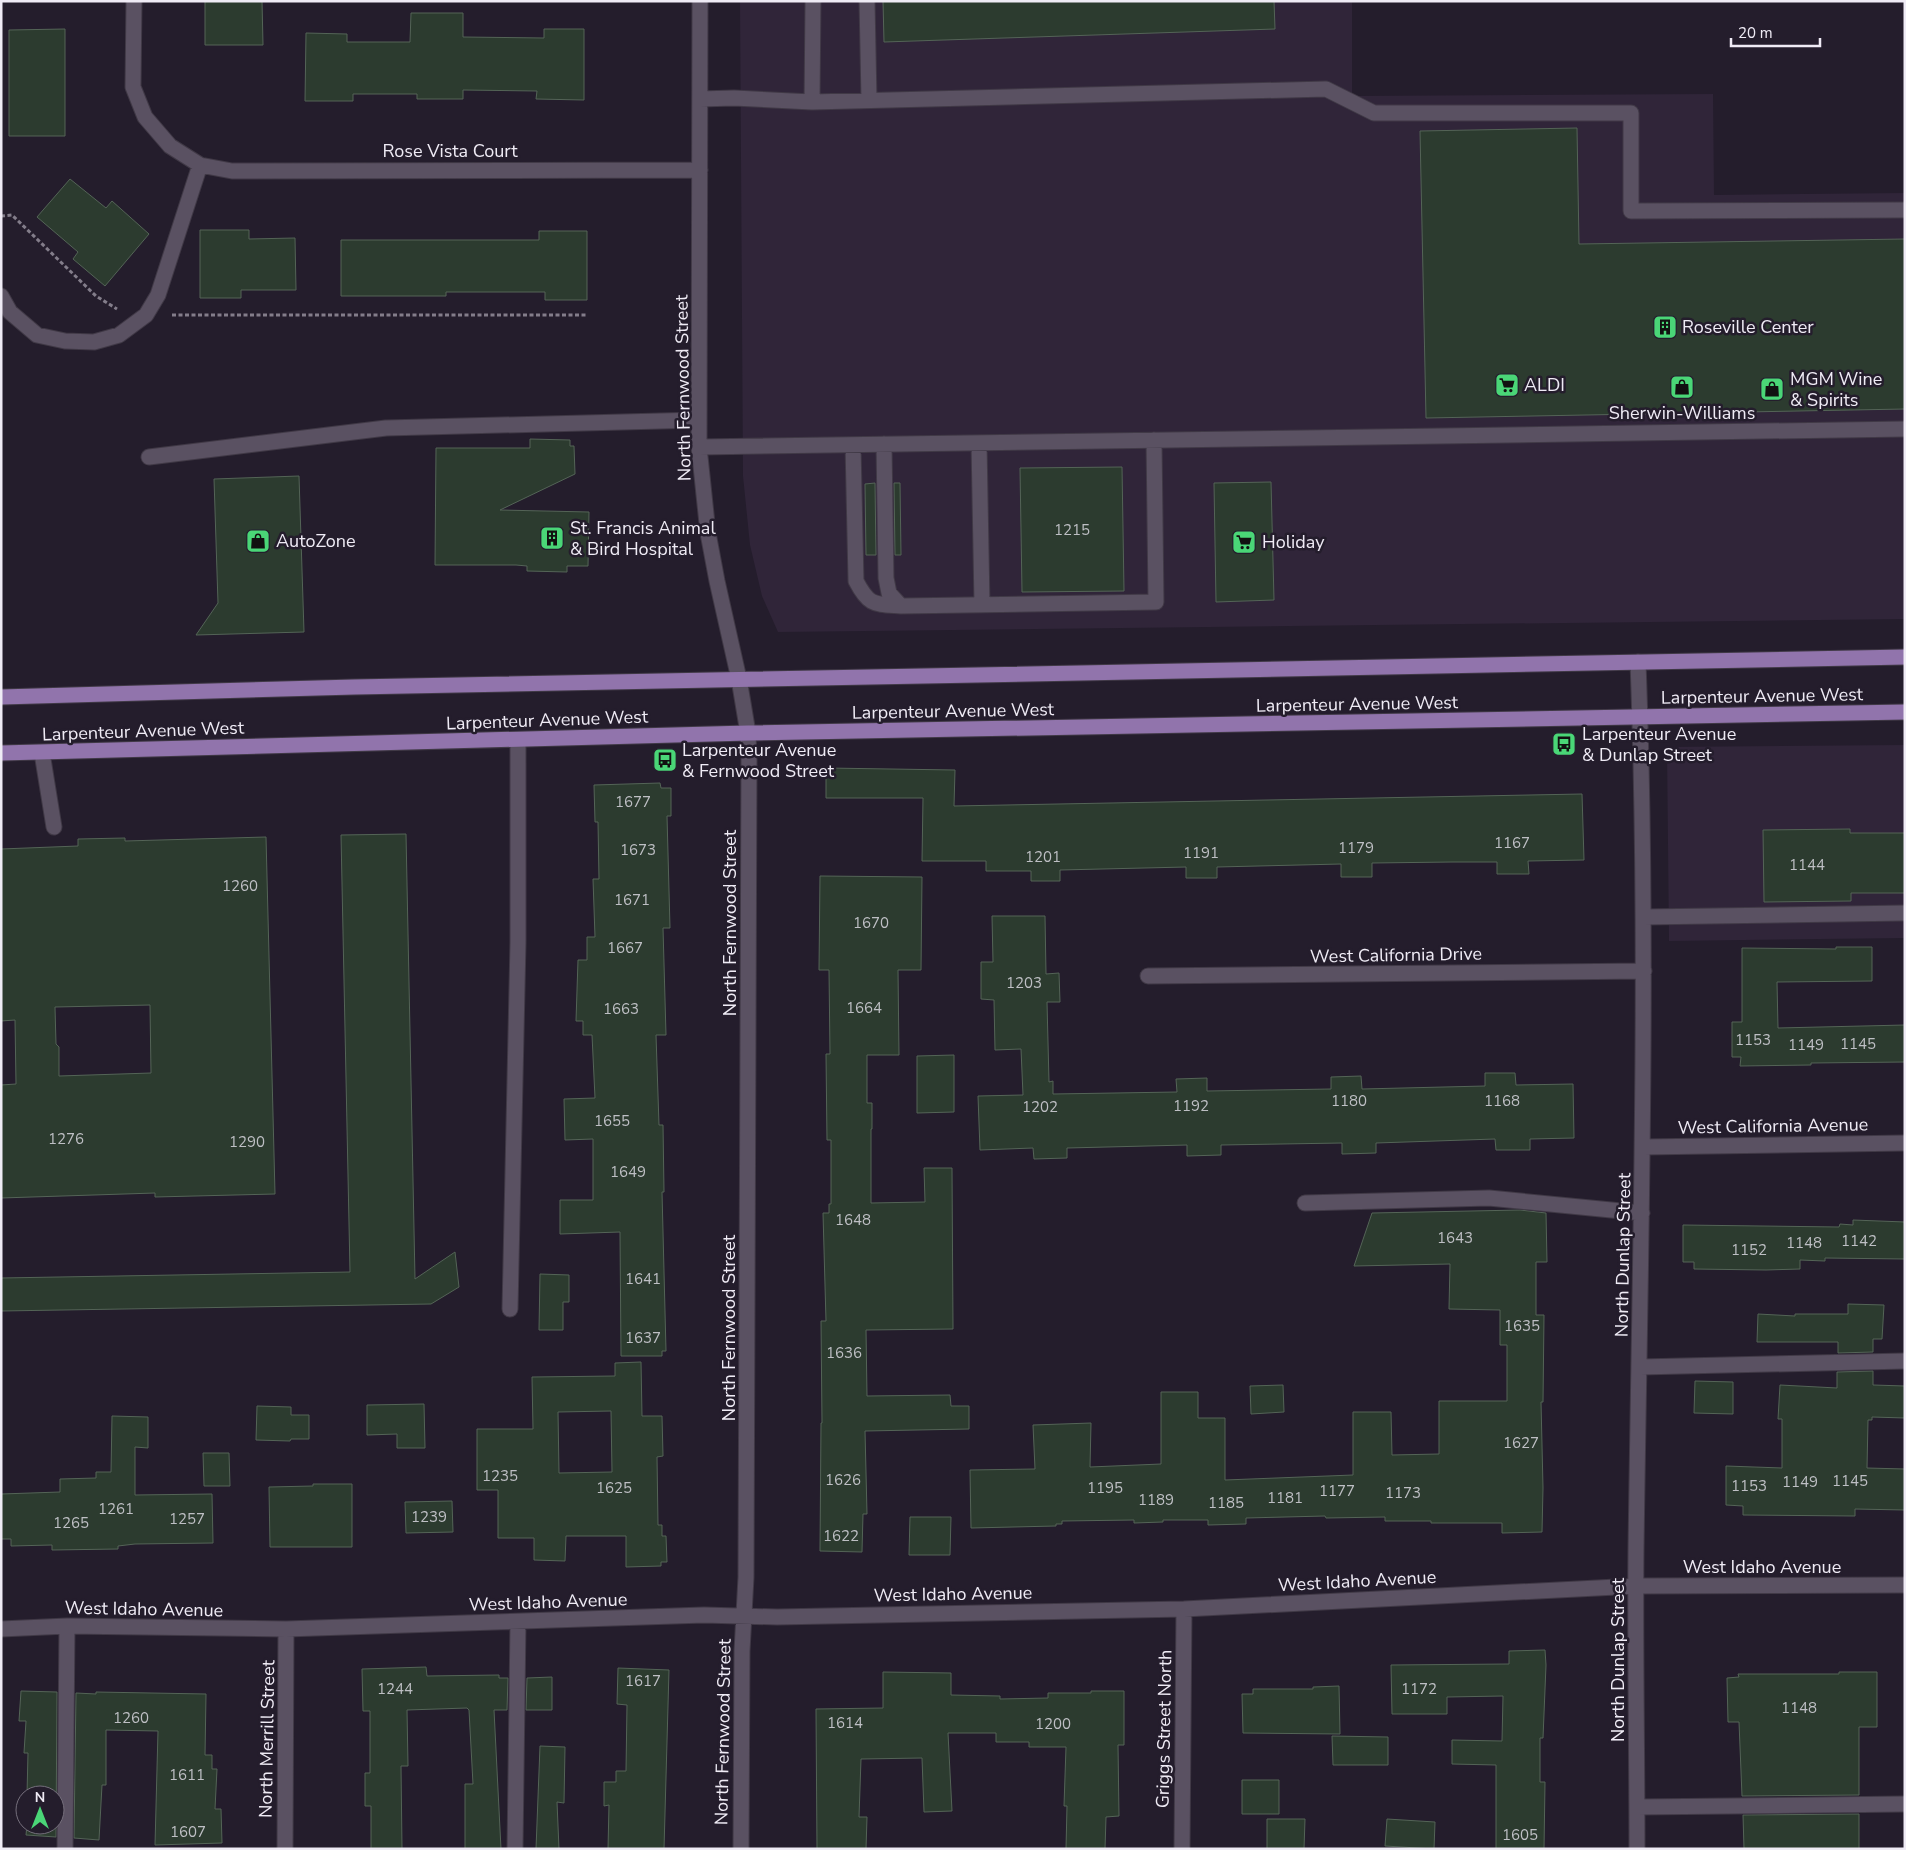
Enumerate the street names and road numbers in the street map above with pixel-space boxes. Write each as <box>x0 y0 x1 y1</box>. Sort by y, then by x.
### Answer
street label: Rose Vista Court <box>382 139 518 163</box>
street label: North Fernwood Street <box>669 294 697 481</box>
street label: Larpenteur Avenue West <box>1661 682 1864 710</box>
street label: Larpenteur Avenue West <box>1256 690 1459 718</box>
street label: Larpenteur Avenue West <box>852 697 1055 725</box>
street label: Larpenteur Avenue West <box>446 704 649 736</box>
street label: Larpenteur Avenue West <box>42 715 245 747</box>
street label: North Fernwood Street <box>718 829 742 1016</box>
street label: West California Drive <box>1310 941 1482 969</box>
street label: West California Avenue <box>1677 1112 1869 1140</box>
street label: North Dunlap Street <box>1610 1172 1636 1337</box>
street label: North Fernwood Street <box>717 1234 741 1421</box>
street label: West Idaho Avenue <box>1683 1555 1841 1579</box>
street label: West Idaho Avenue <box>1277 1565 1437 1597</box>
street label: North Dunlap Street <box>1606 1577 1630 1742</box>
street label: West Idaho Avenue <box>874 1581 1032 1607</box>
street label: West Idaho Avenue <box>468 1587 628 1617</box>
street label: West Idaho Avenue <box>65 1596 223 1622</box>
street label: North Fernwood Street <box>709 1638 737 1825</box>
street label: Griggs Street North <box>1151 1650 1177 1808</box>
street label: North Merrill Street <box>254 1659 280 1818</box>

